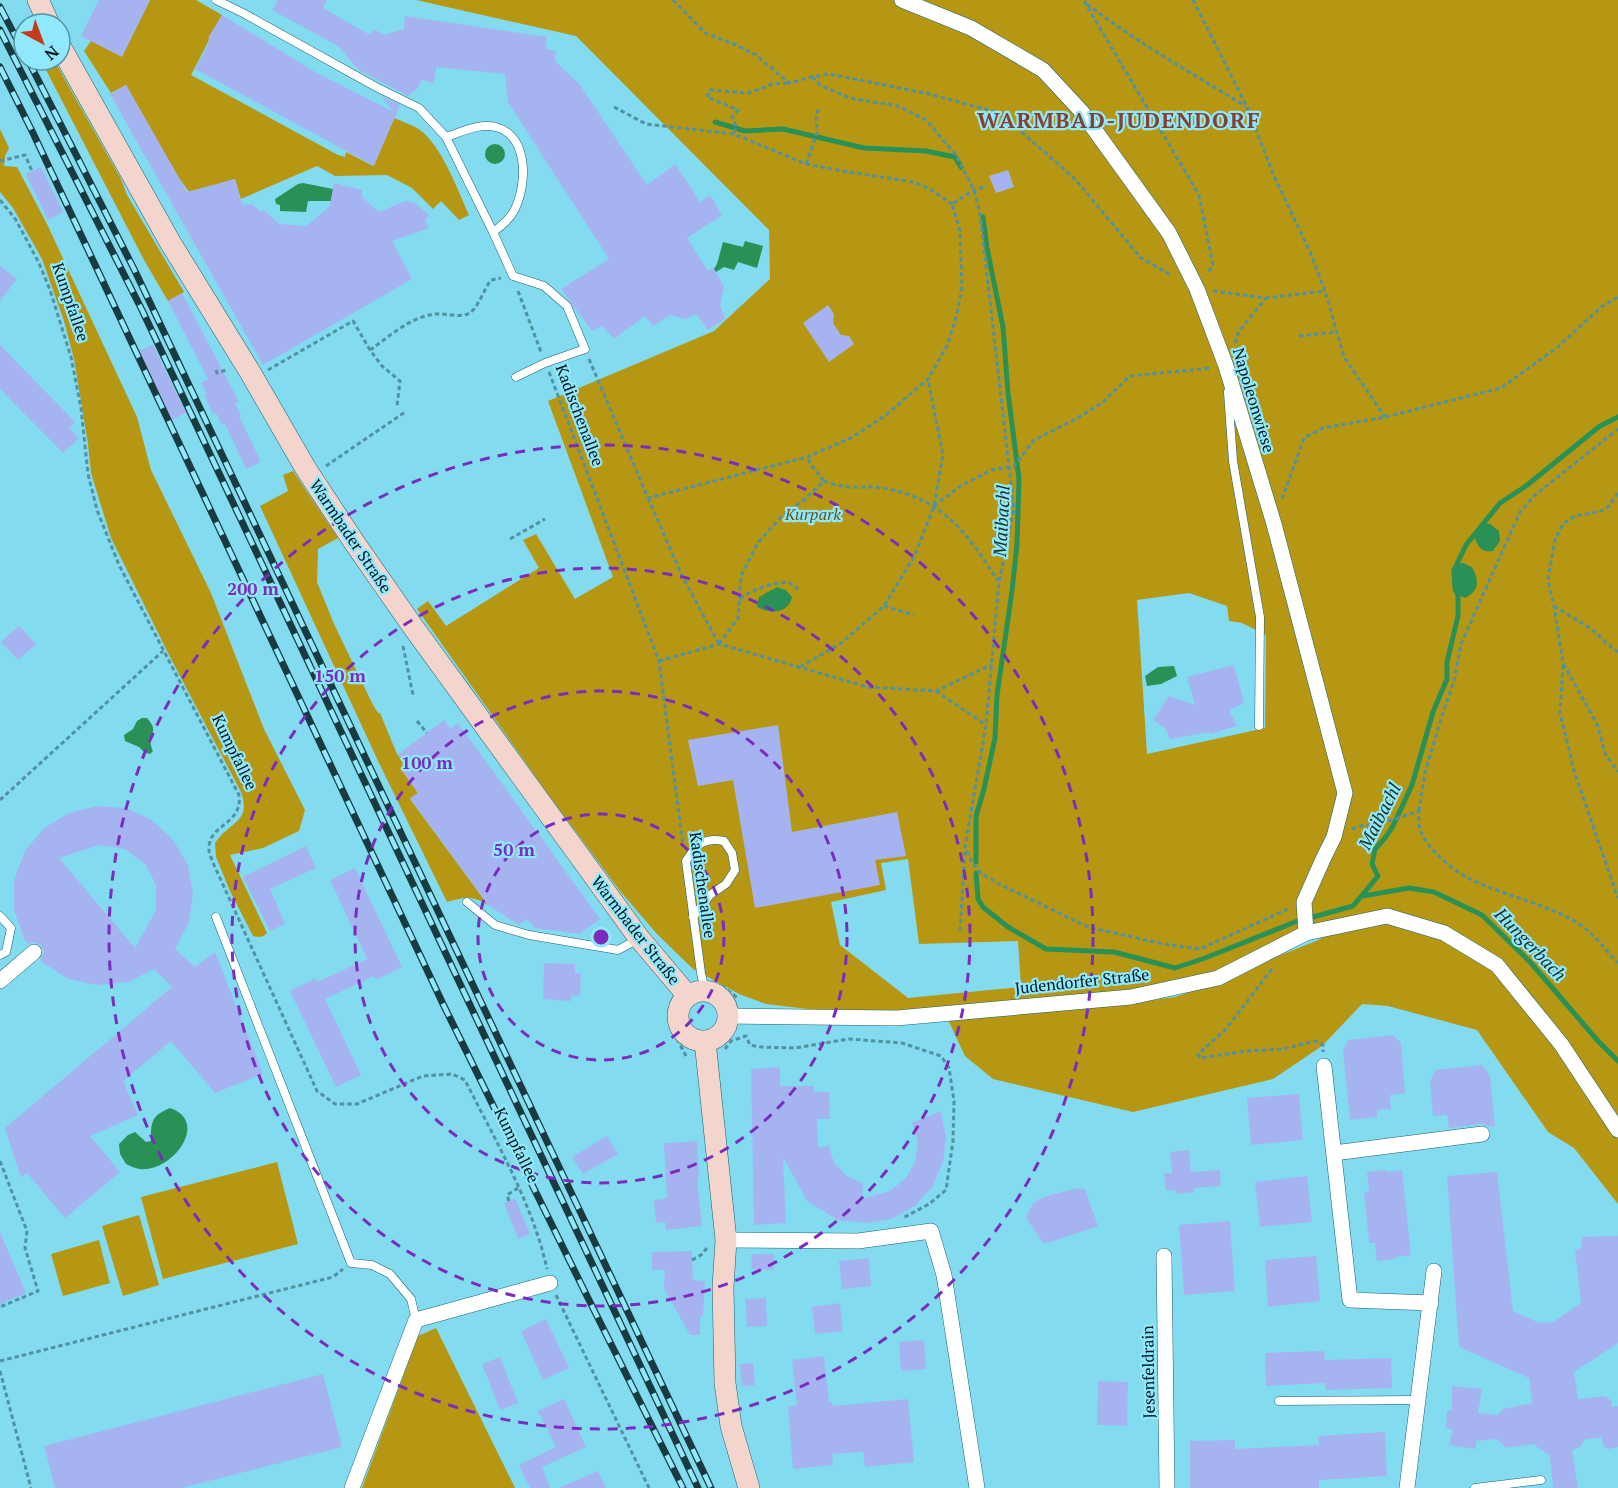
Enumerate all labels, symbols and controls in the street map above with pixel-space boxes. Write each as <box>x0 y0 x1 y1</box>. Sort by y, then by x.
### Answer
north arrow <box>12 12 72 72</box>
text: N <box>40 41 64 66</box>
district label: WARMBAD-JUDENDORF <box>977 105 1261 134</box>
street label: Kumpfallee <box>47 260 95 344</box>
street label: Napoleonwiese <box>1228 345 1280 455</box>
street label: Kadischenallee <box>551 361 609 469</box>
street label: Warmbader Straße <box>305 475 397 597</box>
water label: Maibachl <box>987 485 1015 558</box>
park label: Kurpark <box>784 503 841 525</box>
text: 200 m <box>227 576 279 600</box>
text: 150 m <box>314 663 366 687</box>
street label: Kumpfallee <box>207 710 263 794</box>
text: 100 m <box>401 750 453 774</box>
water label: Maibachl <box>1352 779 1406 854</box>
street label: Kadischenallee <box>685 830 721 940</box>
text: 50 m <box>493 837 535 861</box>
street label: Warmbader Straße <box>586 871 686 989</box>
water label: Hungerbach <box>1489 901 1572 986</box>
centre of rings <box>591 927 611 947</box>
street label: Judendorfer Straße <box>1014 963 1150 999</box>
street label: Kumpfallee <box>489 1103 545 1187</box>
street label: Jesenfeldrain <box>1136 1325 1160 1419</box>

